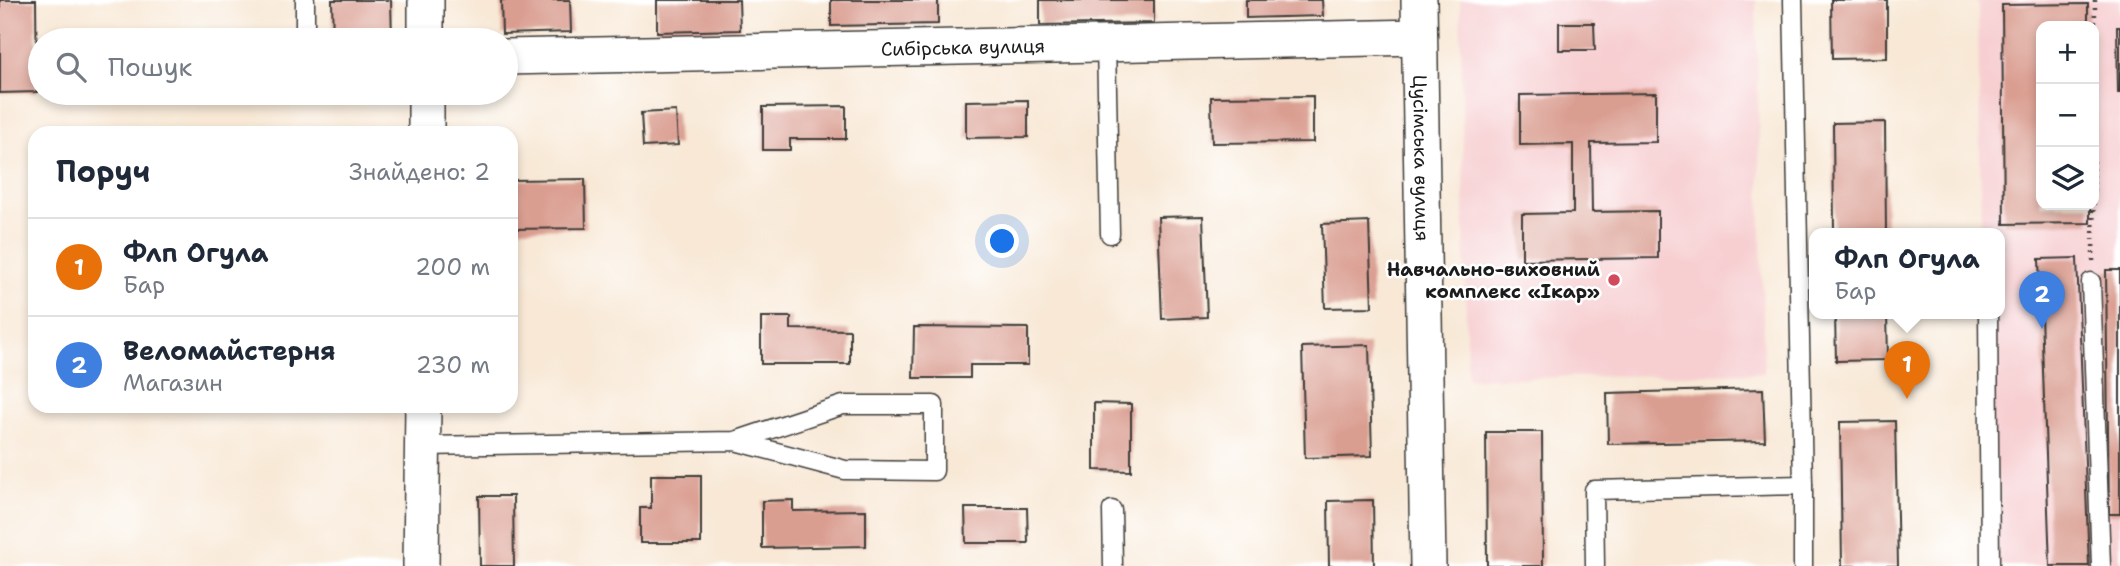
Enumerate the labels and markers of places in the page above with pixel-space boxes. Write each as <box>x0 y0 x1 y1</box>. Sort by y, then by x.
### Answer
place label: Навчально-виховний комплекс «Ікар» <box>1387 257 1600 304</box>
pin: 2 <box>2019 271 2065 329</box>
marker: Навчально-виховний комплекс «Ікар» <box>1606 272 1622 288</box>
pin: 1 <box>1884 341 1930 399</box>

